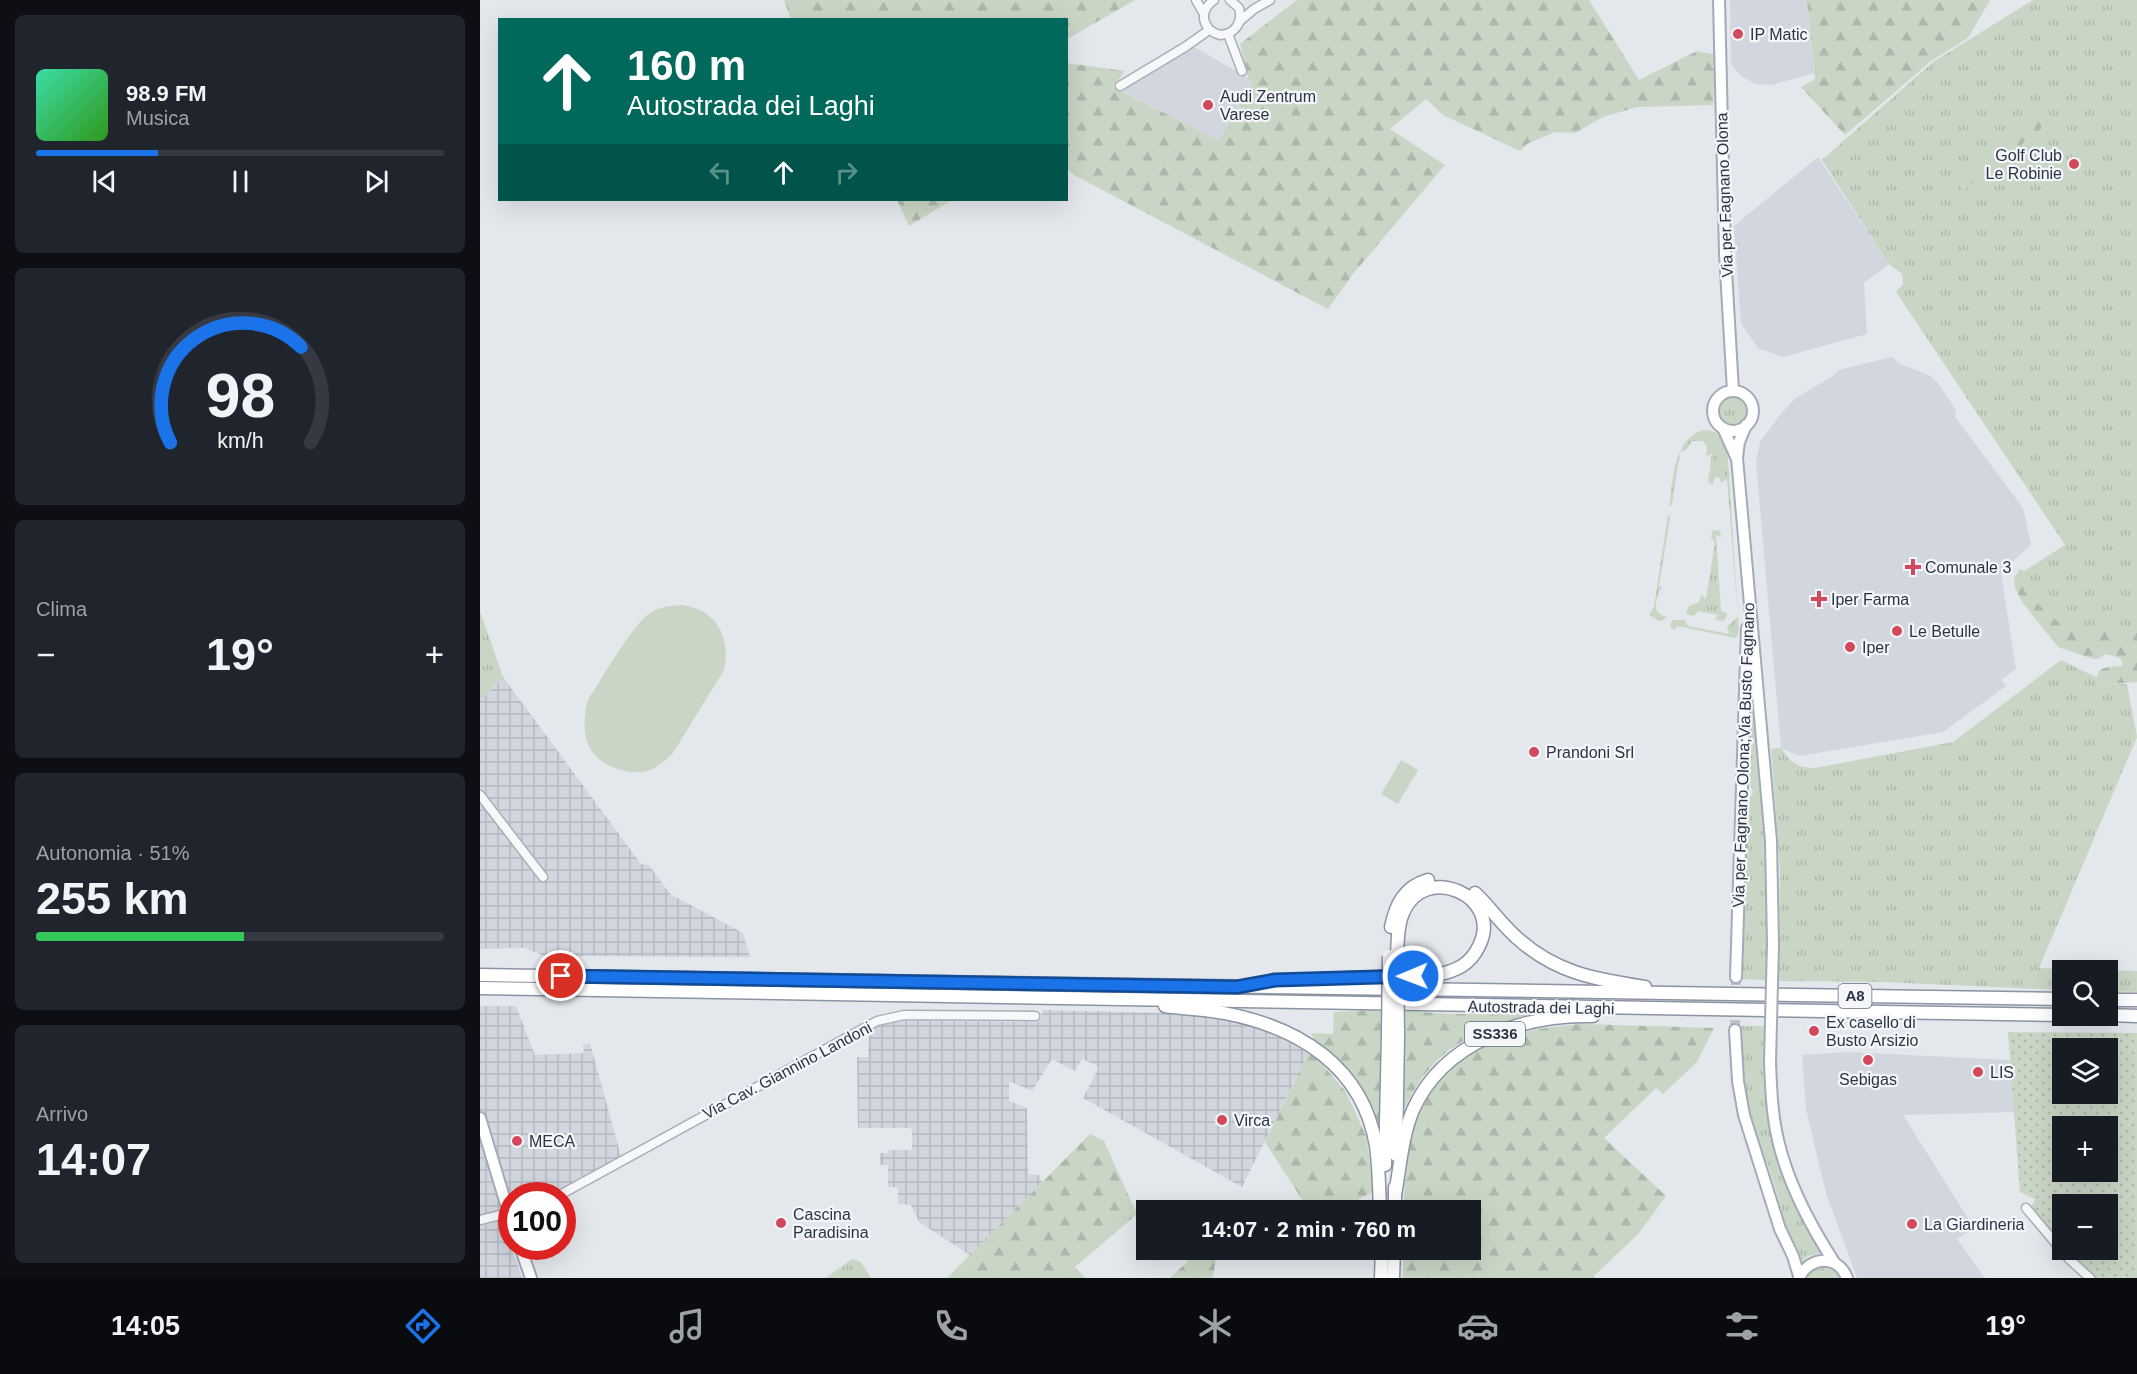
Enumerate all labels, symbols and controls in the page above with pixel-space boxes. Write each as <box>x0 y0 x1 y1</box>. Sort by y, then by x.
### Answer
place label: IP Matic <box>1750 26 1808 43</box>
marker: IP Matic <box>1731 27 1745 41</box>
icon: ahead <box>528 42 606 120</box>
text: 160 m <box>627 42 746 89</box>
text: 98.9 FM <box>126 81 207 106</box>
place label: Audi Zentrum Varese <box>1220 88 1316 123</box>
text: Autostrada dei Laghi <box>627 91 875 121</box>
marker: Audi Zentrum Varese <box>1201 98 1215 112</box>
text: Musica <box>126 107 189 129</box>
street label: Via per Fagnano Olona <box>1713 112 1736 278</box>
place label: Golf Club Le Robinie <box>1986 147 2062 182</box>
icon: left <box>704 156 737 189</box>
icon: ahead <box>767 156 800 189</box>
icon: right <box>830 156 863 189</box>
marker: Golf Club Le Robinie <box>2067 157 2081 171</box>
icon: previous <box>88 165 121 198</box>
icon: pause <box>224 165 257 198</box>
icon: next <box>360 165 393 198</box>
text: 98 <box>205 362 275 431</box>
text: km/h <box>217 430 263 454</box>
place label: Comunale 3 <box>1925 559 2011 576</box>
marker: Comunale 3 <box>1906 560 1920 574</box>
place label: Iper Farma <box>1831 591 1909 608</box>
marker: Iper Farma <box>1812 592 1826 606</box>
text: Clima <box>36 598 87 620</box>
street label: Via per Fagnano Olona;Via Busto Fagnano <box>1730 602 1757 908</box>
place label: Le Betulle <box>1909 623 1980 640</box>
marker: Le Betulle <box>1890 624 1904 638</box>
text: 19° <box>206 629 274 680</box>
text: − <box>36 636 55 673</box>
text: + <box>425 636 444 673</box>
place label: Iper <box>1862 639 1890 656</box>
marker: Iper <box>1843 640 1857 654</box>
place label: Prandoni Srl <box>1546 744 1634 761</box>
marker: Prandoni Srl <box>1527 745 1541 759</box>
text: Autonomia · 51% <box>36 842 189 864</box>
text: 255 km <box>36 873 189 924</box>
position arrow <box>1381 944 1445 1008</box>
pin <box>535 950 586 1001</box>
icon: arrive <box>544 959 577 992</box>
map controls <box>2052 960 2118 1260</box>
button: search <box>2052 960 2118 1026</box>
road number: A8 <box>1838 984 1872 1008</box>
street label: Autostrada dei Laghi <box>1467 998 1615 1017</box>
place label: Ex casello di Busto Arsizio <box>1826 1014 1919 1049</box>
street label: Via Cav. Giannino Landoni <box>700 1019 875 1122</box>
road number: SS336 <box>1465 1022 1525 1046</box>
marker: Ex casello di Busto Arsizio <box>1807 1024 1821 1038</box>
button: layers <box>2052 1038 2118 1104</box>
marker: Sebigas <box>1861 1053 1875 1067</box>
place label: LIS <box>1990 1064 2014 1081</box>
marker: LIS <box>1971 1065 1985 1079</box>
place label: Sebigas <box>1839 1071 1897 1088</box>
text: Arrivo <box>36 1103 88 1125</box>
place label: Virca <box>1234 1112 1270 1129</box>
marker: Virca <box>1215 1113 1229 1127</box>
button: + <box>2052 1116 2118 1182</box>
place label: MECA <box>529 1133 576 1150</box>
text: 14:07 <box>36 1134 151 1185</box>
marker: MECA <box>510 1134 524 1148</box>
speed limit sign: 100 <box>498 1182 576 1260</box>
button: − <box>2052 1194 2118 1260</box>
place label: Cascina Paradisina <box>793 1206 869 1241</box>
marker: Cascina Paradisina <box>774 1216 788 1230</box>
place label: La Giardineria <box>1924 1216 2025 1233</box>
text: 14:07 · 2 min · 760 m <box>1201 1217 1416 1242</box>
marker: La Giardineria <box>1905 1217 1919 1231</box>
icon: directions <box>402 1305 444 1347</box>
icon: music <box>666 1305 708 1347</box>
icon: phone <box>930 1305 972 1347</box>
icon: climate <box>1194 1305 1236 1347</box>
icon: car <box>1457 1305 1499 1347</box>
icon: filters <box>1721 1305 1763 1347</box>
text: 14:05 <box>111 1311 180 1341</box>
text: 19° <box>1985 1311 2026 1341</box>

